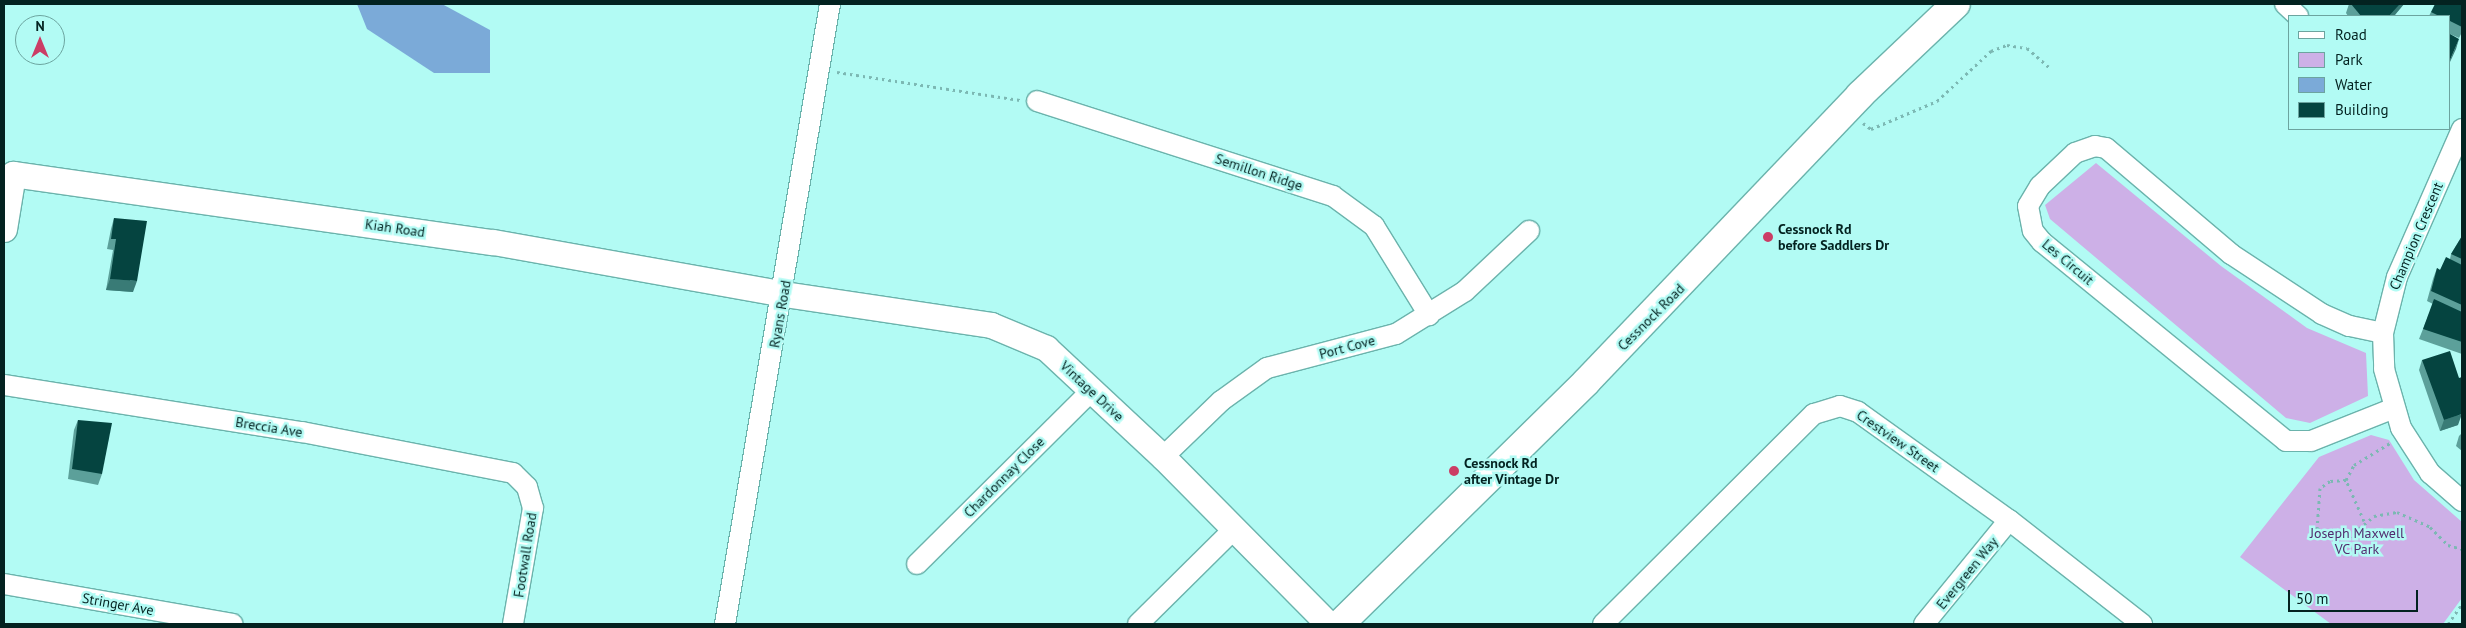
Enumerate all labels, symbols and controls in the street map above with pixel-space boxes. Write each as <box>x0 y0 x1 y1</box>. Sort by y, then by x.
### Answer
north arrow <box>15 15 65 65</box>
legend <box>2288 15 2451 130</box>
text: N <box>35 17 45 35</box>
text: Road <box>2335 25 2367 44</box>
text: Park <box>2335 50 2363 69</box>
text: Water <box>2335 75 2372 94</box>
text: Building <box>2335 100 2389 119</box>
street label: Semillon Ridge <box>1213 150 1305 194</box>
street label: Champion Crescent <box>2386 180 2446 292</box>
street label: Kiah Road <box>364 215 426 241</box>
place label: Cessnock Rd before Saddlers Dr <box>1778 221 1889 253</box>
marker: Cessnock Rd before Saddlers Dr <box>1762 231 1774 243</box>
street label: Les Circuit <box>2039 236 2097 288</box>
street label: Ryans Road <box>766 279 794 349</box>
street label: Cessnock Road <box>1614 280 1688 354</box>
street label: Port Cove <box>1317 332 1377 362</box>
street label: Vintage Drive <box>1057 357 1127 425</box>
street label: Crestview Street <box>1853 406 1943 476</box>
street label: Breccia Ave <box>234 413 304 441</box>
street label: Chardonnay Close <box>960 433 1048 521</box>
place label: Cessnock Rd after Vintage Dr <box>1464 455 1559 488</box>
marker: Cessnock Rd after Vintage Dr <box>1448 465 1460 477</box>
street label: Footwall Road <box>510 511 540 599</box>
park label: Joseph Maxwell VC Park <box>2310 525 2404 558</box>
street label: Evergreen Way <box>1933 533 2001 613</box>
scale bar <box>2291 580 2421 612</box>
street label: Stringer Ave <box>81 589 155 619</box>
text: 50 m <box>2296 589 2329 608</box>

